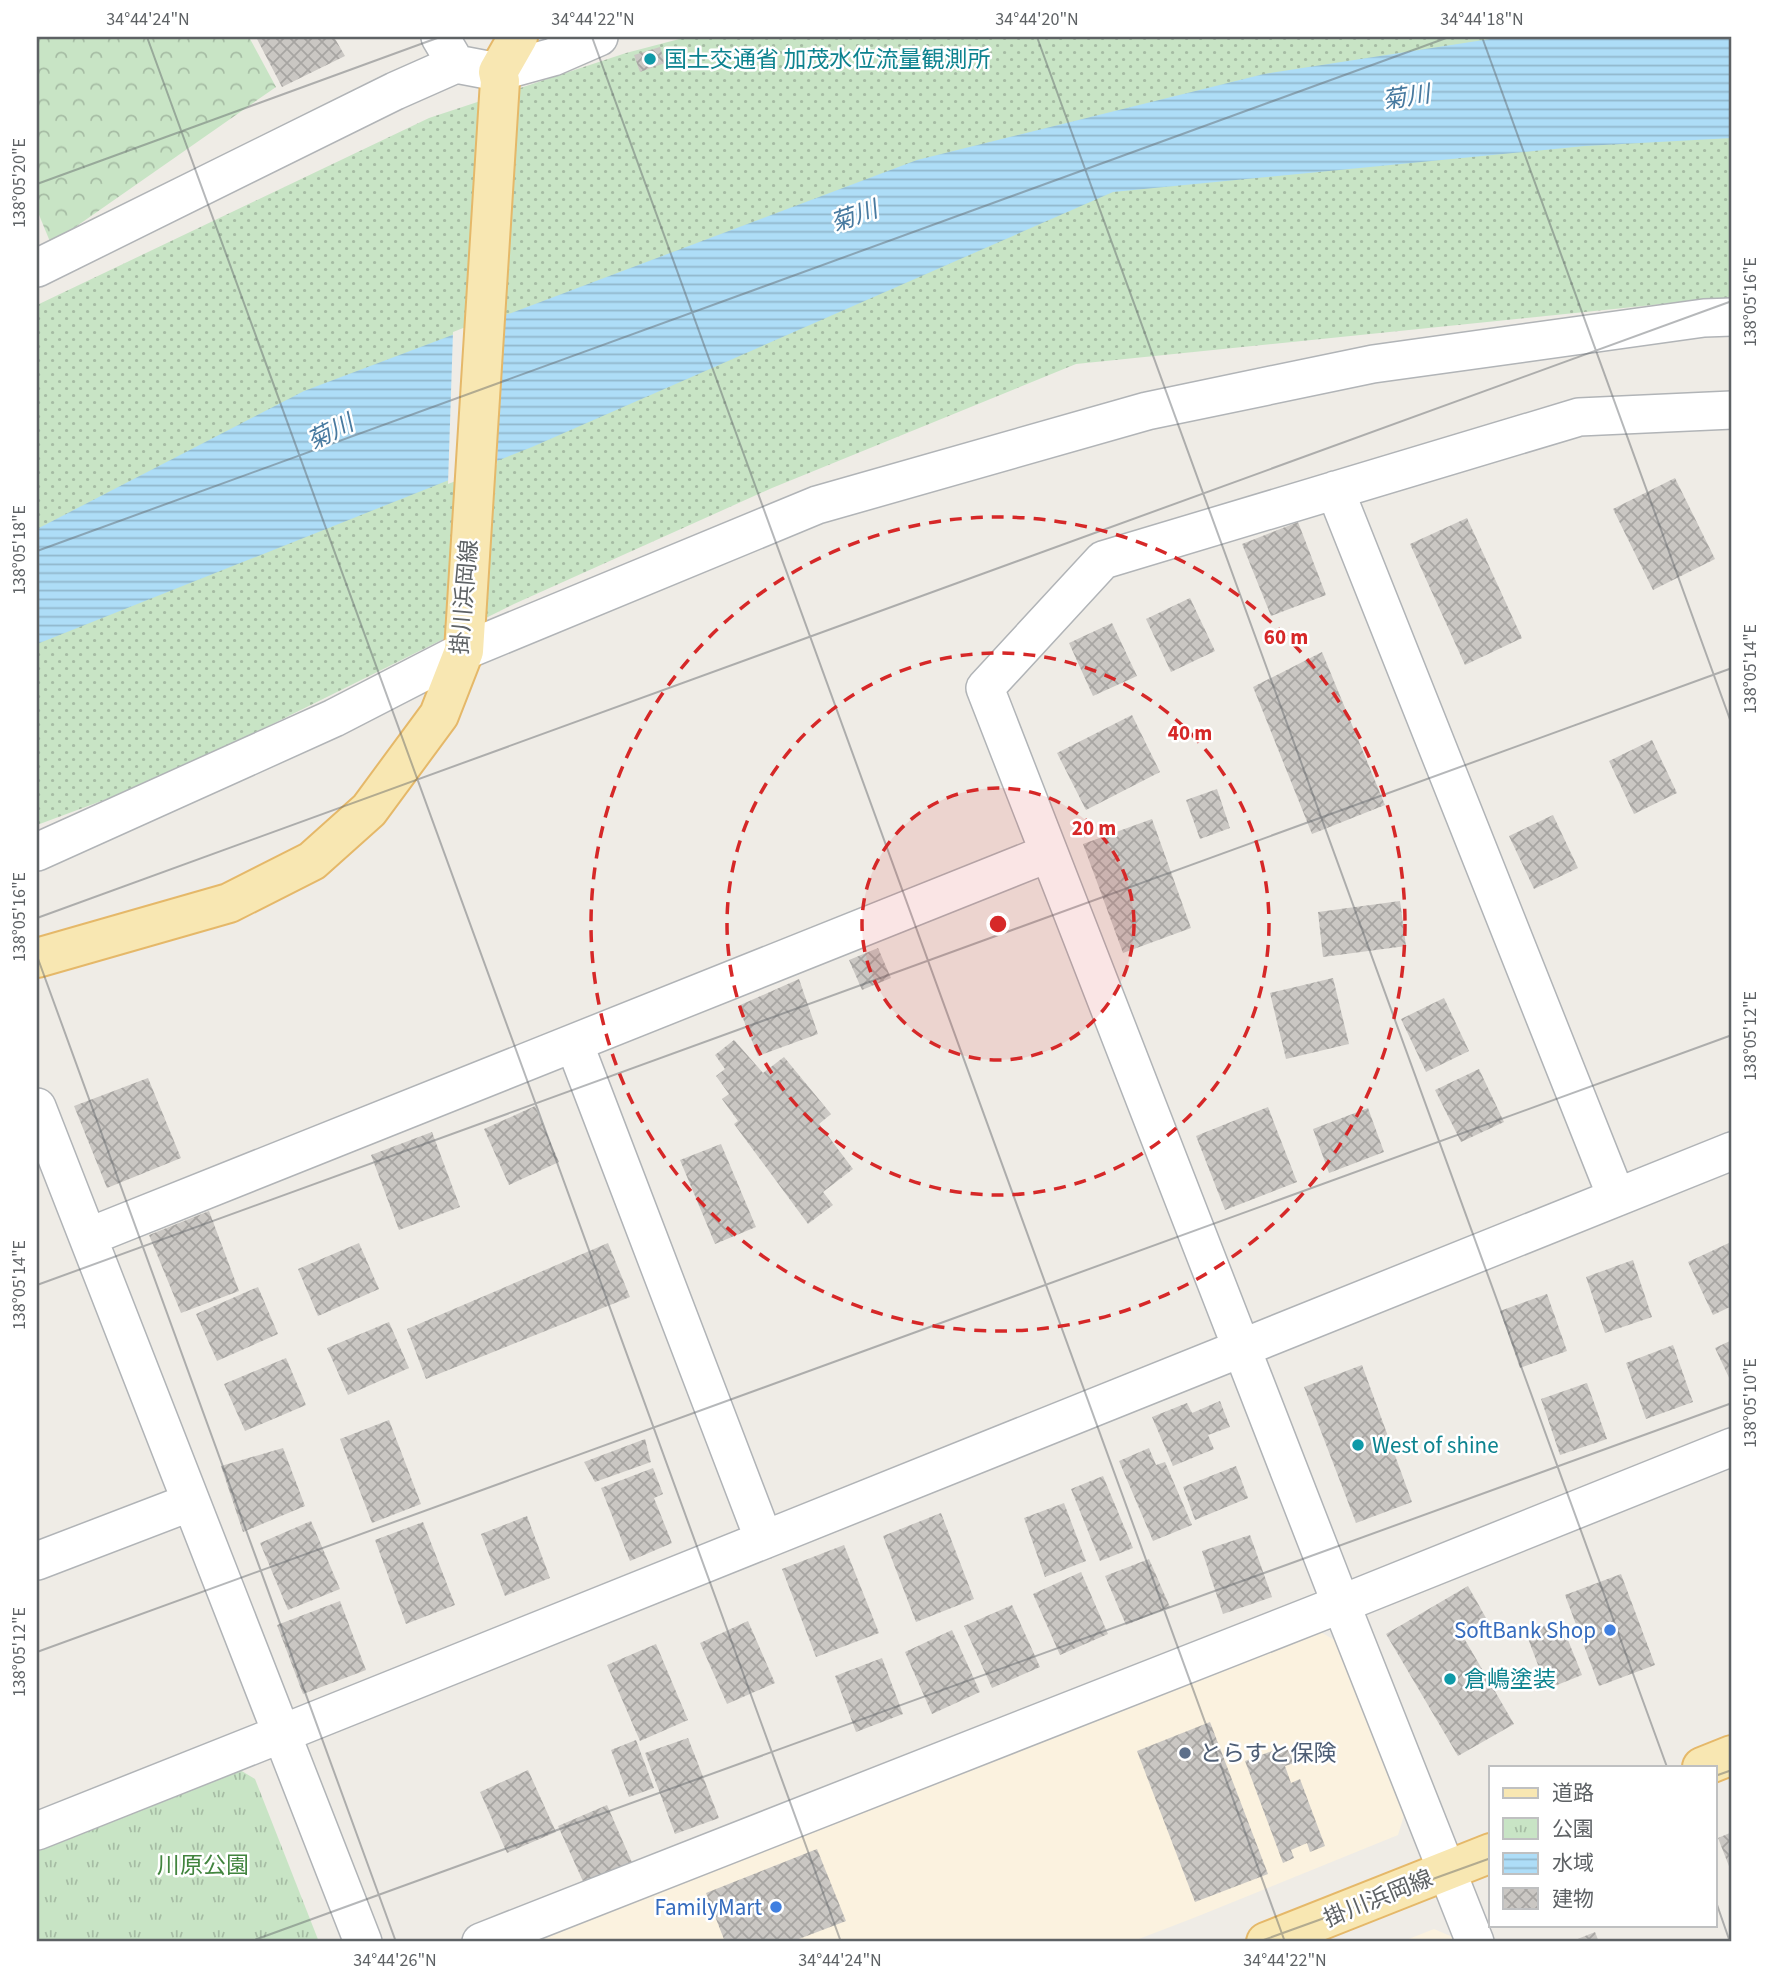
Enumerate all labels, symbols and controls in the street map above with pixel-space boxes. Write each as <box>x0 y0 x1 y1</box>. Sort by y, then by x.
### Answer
text: 34°44'24"N <box>106 7 190 32</box>
text: 34°44'22"N <box>551 7 635 32</box>
text: 34°44'20"N <box>995 7 1079 32</box>
text: 34°44'18"N <box>1440 7 1524 32</box>
place label: 国土交通省 加茂水位流量観測所 <box>664 43 991 76</box>
marker: 国土交通省 加茂水位流量観測所 <box>642 51 658 67</box>
water label: 菊川 <box>1380 76 1435 119</box>
text: 138°05'20"E <box>7 138 32 228</box>
water label: 菊川 <box>826 191 885 241</box>
text: 138°05'16"E <box>1738 257 1763 347</box>
water label: 菊川 <box>301 405 362 459</box>
text: 138°05'18"E <box>7 505 32 595</box>
street label: 掛川浜岡線 <box>443 538 486 656</box>
text: 60 m <box>1264 622 1308 652</box>
text: 138°05'14"E <box>1738 624 1763 714</box>
text: 40 m <box>1168 718 1212 748</box>
text: 20 m <box>1072 813 1116 843</box>
text: 138°05'16"E <box>7 872 32 962</box>
centre of rings <box>986 912 1010 936</box>
text: 138°05'12"E <box>1738 991 1763 1081</box>
text: 138°05'14"E <box>7 1240 32 1330</box>
text: 138°05'10"E <box>1738 1358 1763 1448</box>
place label: West of shine <box>1372 1429 1499 1462</box>
marker: West of shine <box>1350 1437 1366 1453</box>
text: 138°05'12"E <box>7 1607 32 1697</box>
place label: SoftBank Shop <box>1454 1614 1596 1647</box>
marker: SoftBank Shop <box>1602 1622 1618 1638</box>
place label: 倉嶋塗装 <box>1464 1663 1556 1696</box>
marker: 倉嶋塗装 <box>1442 1671 1458 1687</box>
place label: とらすと保険 <box>1199 1737 1337 1770</box>
marker: とらすと保険 <box>1177 1745 1193 1761</box>
legend <box>1489 1766 1716 1926</box>
text: 道路 <box>1552 1778 1594 1808</box>
text: 公園 <box>1552 1814 1594 1844</box>
text: 水域 <box>1552 1848 1594 1878</box>
park label: 川原公園 <box>157 1849 249 1882</box>
street label: 掛川浜岡線 <box>1319 1862 1438 1935</box>
text: 建物 <box>1552 1884 1594 1914</box>
place label: FamilyMart <box>654 1891 762 1924</box>
marker: FamilyMart <box>768 1899 784 1915</box>
text: 34°44'26"N <box>353 1948 437 1973</box>
text: 34°44'24"N <box>798 1948 882 1973</box>
text: 34°44'22"N <box>1243 1948 1327 1973</box>

